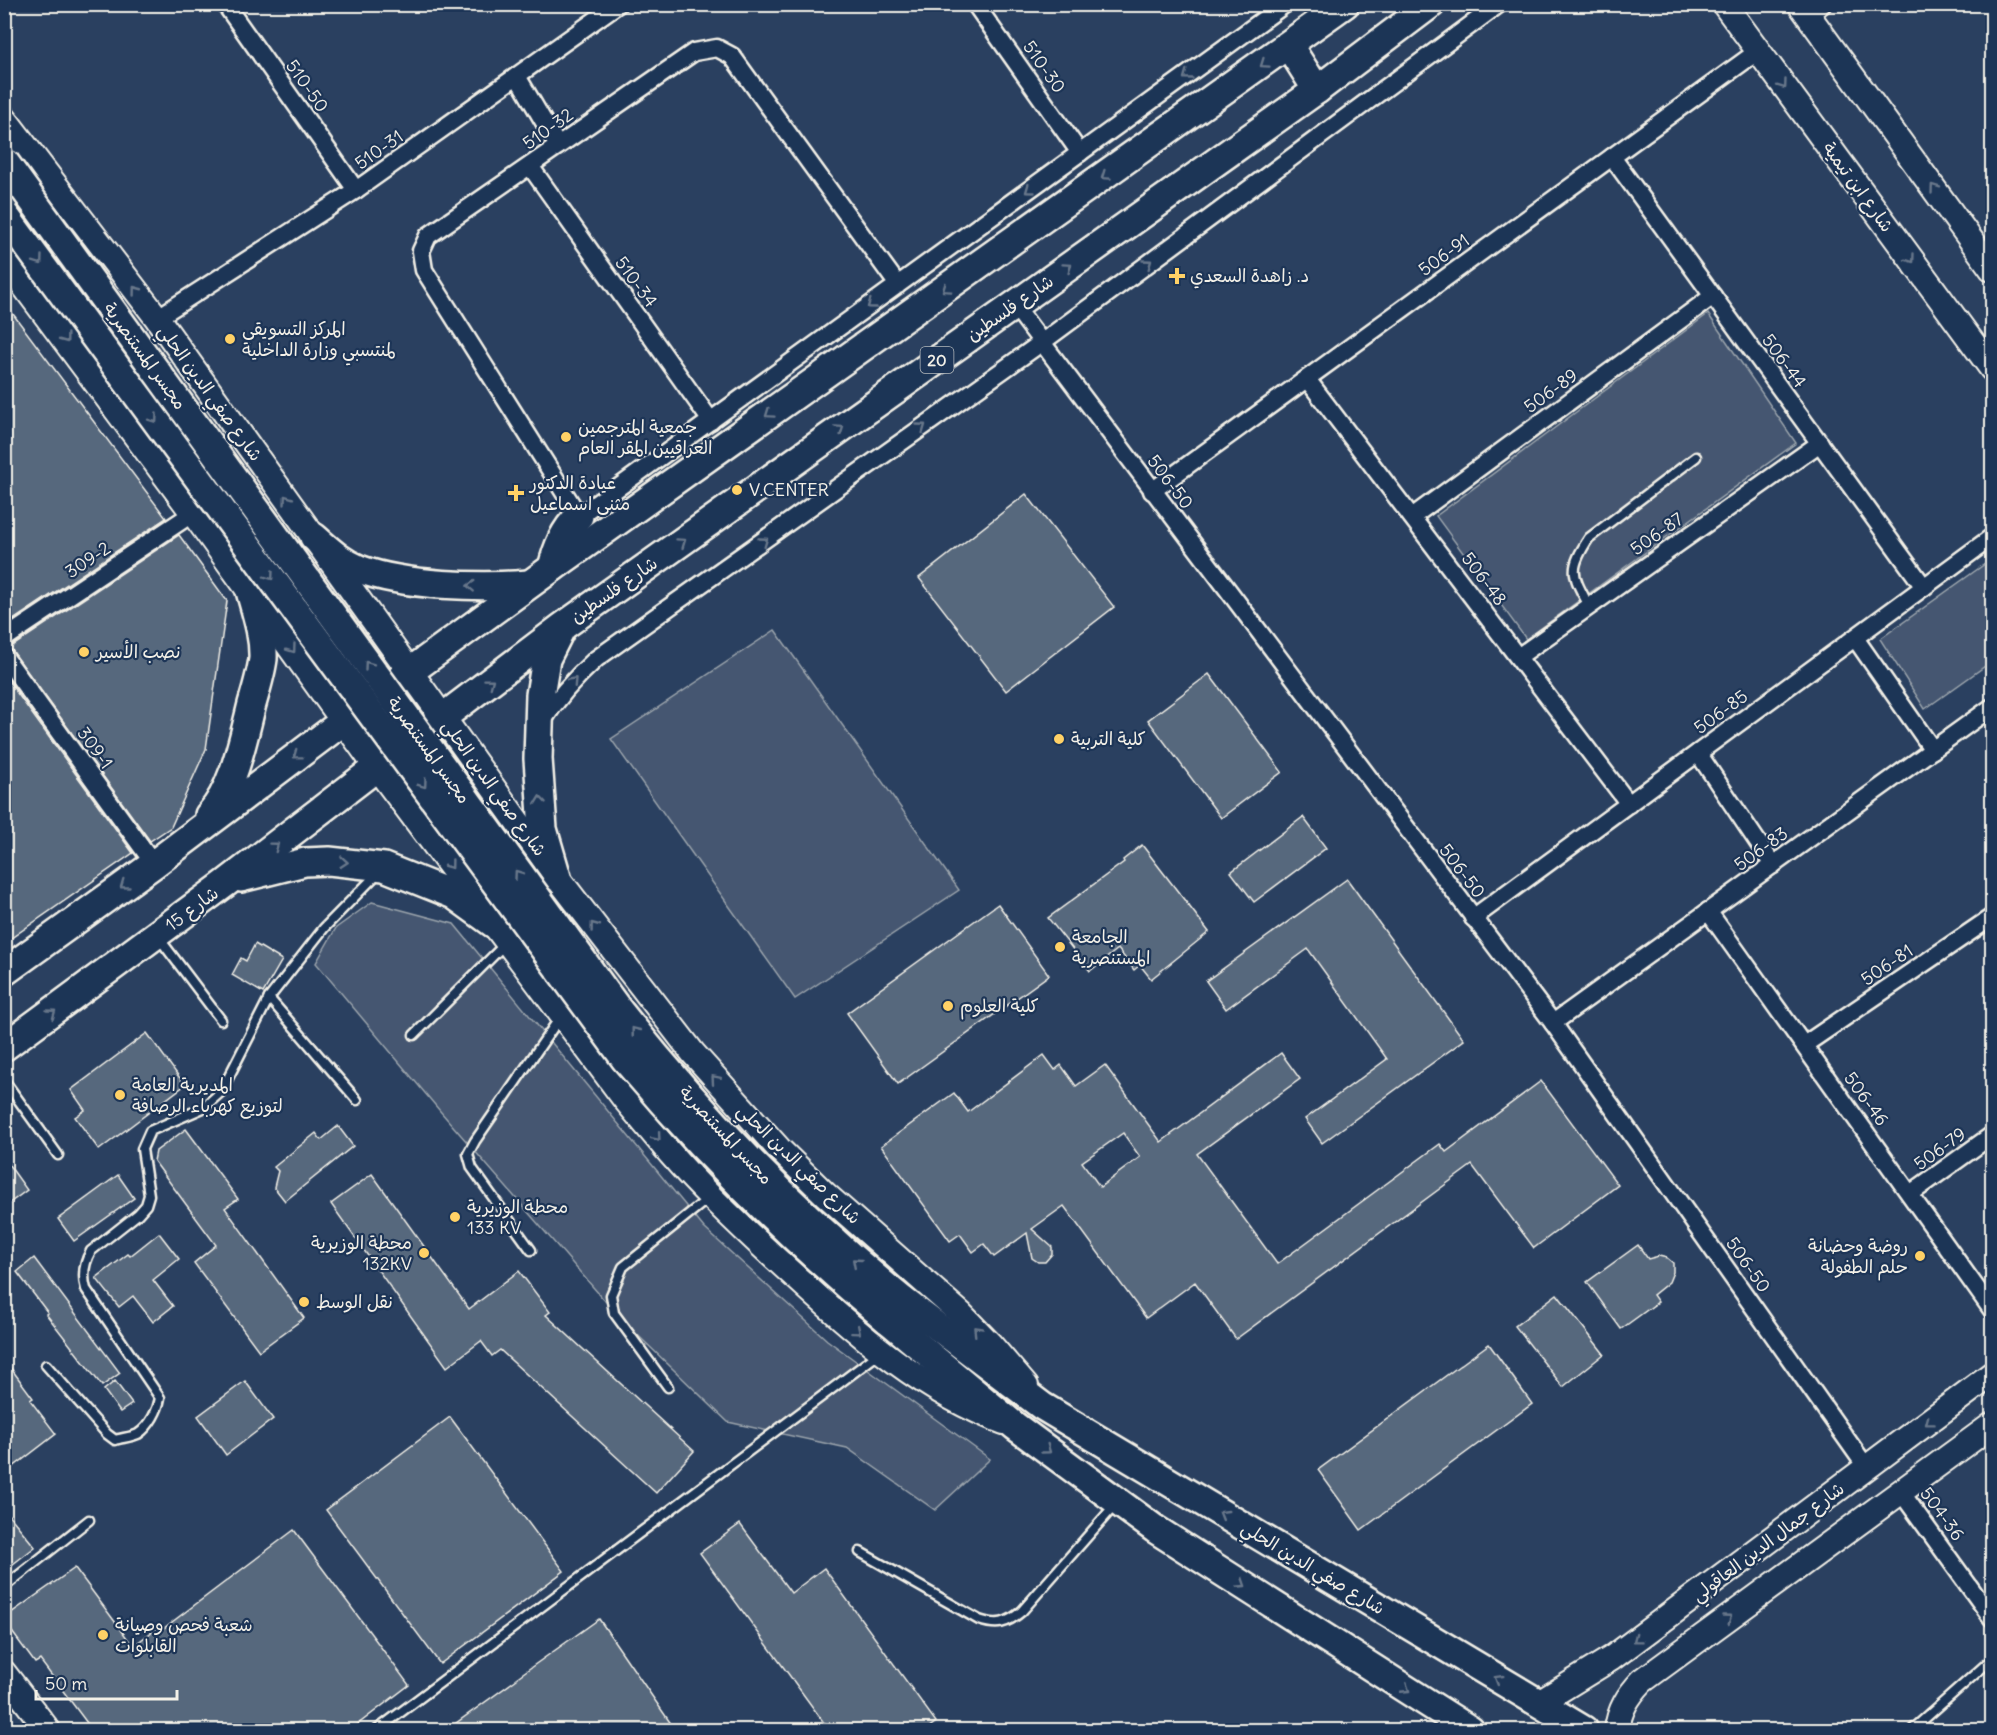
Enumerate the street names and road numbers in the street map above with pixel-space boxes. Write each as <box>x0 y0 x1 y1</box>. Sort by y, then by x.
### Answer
street label: 510-30 <box>1018 36 1071 97</box>
street label: 510-50 <box>281 55 334 117</box>
street label: 510-32 <box>518 103 578 154</box>
street label: 510-31 <box>350 125 407 174</box>
street label: شارع ابن تيمية <box>1817 137 1899 237</box>
street label: 506-91 <box>1414 228 1474 281</box>
street label: 510-34 <box>610 252 663 312</box>
street label: شارع فلسطين <box>962 269 1058 347</box>
street label: مجسر المستنصرية <box>99 298 192 414</box>
street label: شارع صفي الدين الحلي <box>149 320 268 468</box>
street label: 506-44 <box>1757 329 1812 392</box>
road number: 20 <box>920 347 954 373</box>
street label: 506-89 <box>1519 363 1582 418</box>
street label: 506-50 <box>1142 450 1198 514</box>
street label: 506-87 <box>1626 507 1688 560</box>
street label: 309-2 <box>61 536 115 583</box>
street label: 506-48 <box>1457 547 1512 610</box>
street label: شارع فلسطين <box>566 551 662 629</box>
street label: 506-85 <box>1689 684 1752 739</box>
street label: مجسر المستنصرية <box>383 692 476 808</box>
street label: شارع صفي الدين الحلي <box>433 715 552 863</box>
street label: 309-1 <box>72 722 118 773</box>
street label: 506-83 <box>1729 821 1792 876</box>
street label: 506-50 <box>1434 839 1490 903</box>
street label: شارع 15 <box>161 881 223 937</box>
street label: 506-81 <box>1856 939 1917 990</box>
street label: 506-46 <box>1839 1067 1894 1130</box>
street label: مجسر المستنصرية <box>675 1080 778 1189</box>
street label: شارع صفي الدين الحلي <box>729 1099 866 1232</box>
street label: 506-79 <box>1909 1122 1970 1175</box>
street label: 506-50 <box>1721 1233 1776 1297</box>
street label: شارع جمال الدين العاقولي <box>1687 1477 1852 1611</box>
street label: 504-36 <box>1915 1482 1970 1545</box>
street label: شارع صفي الدين الحلي <box>1235 1516 1389 1624</box>

